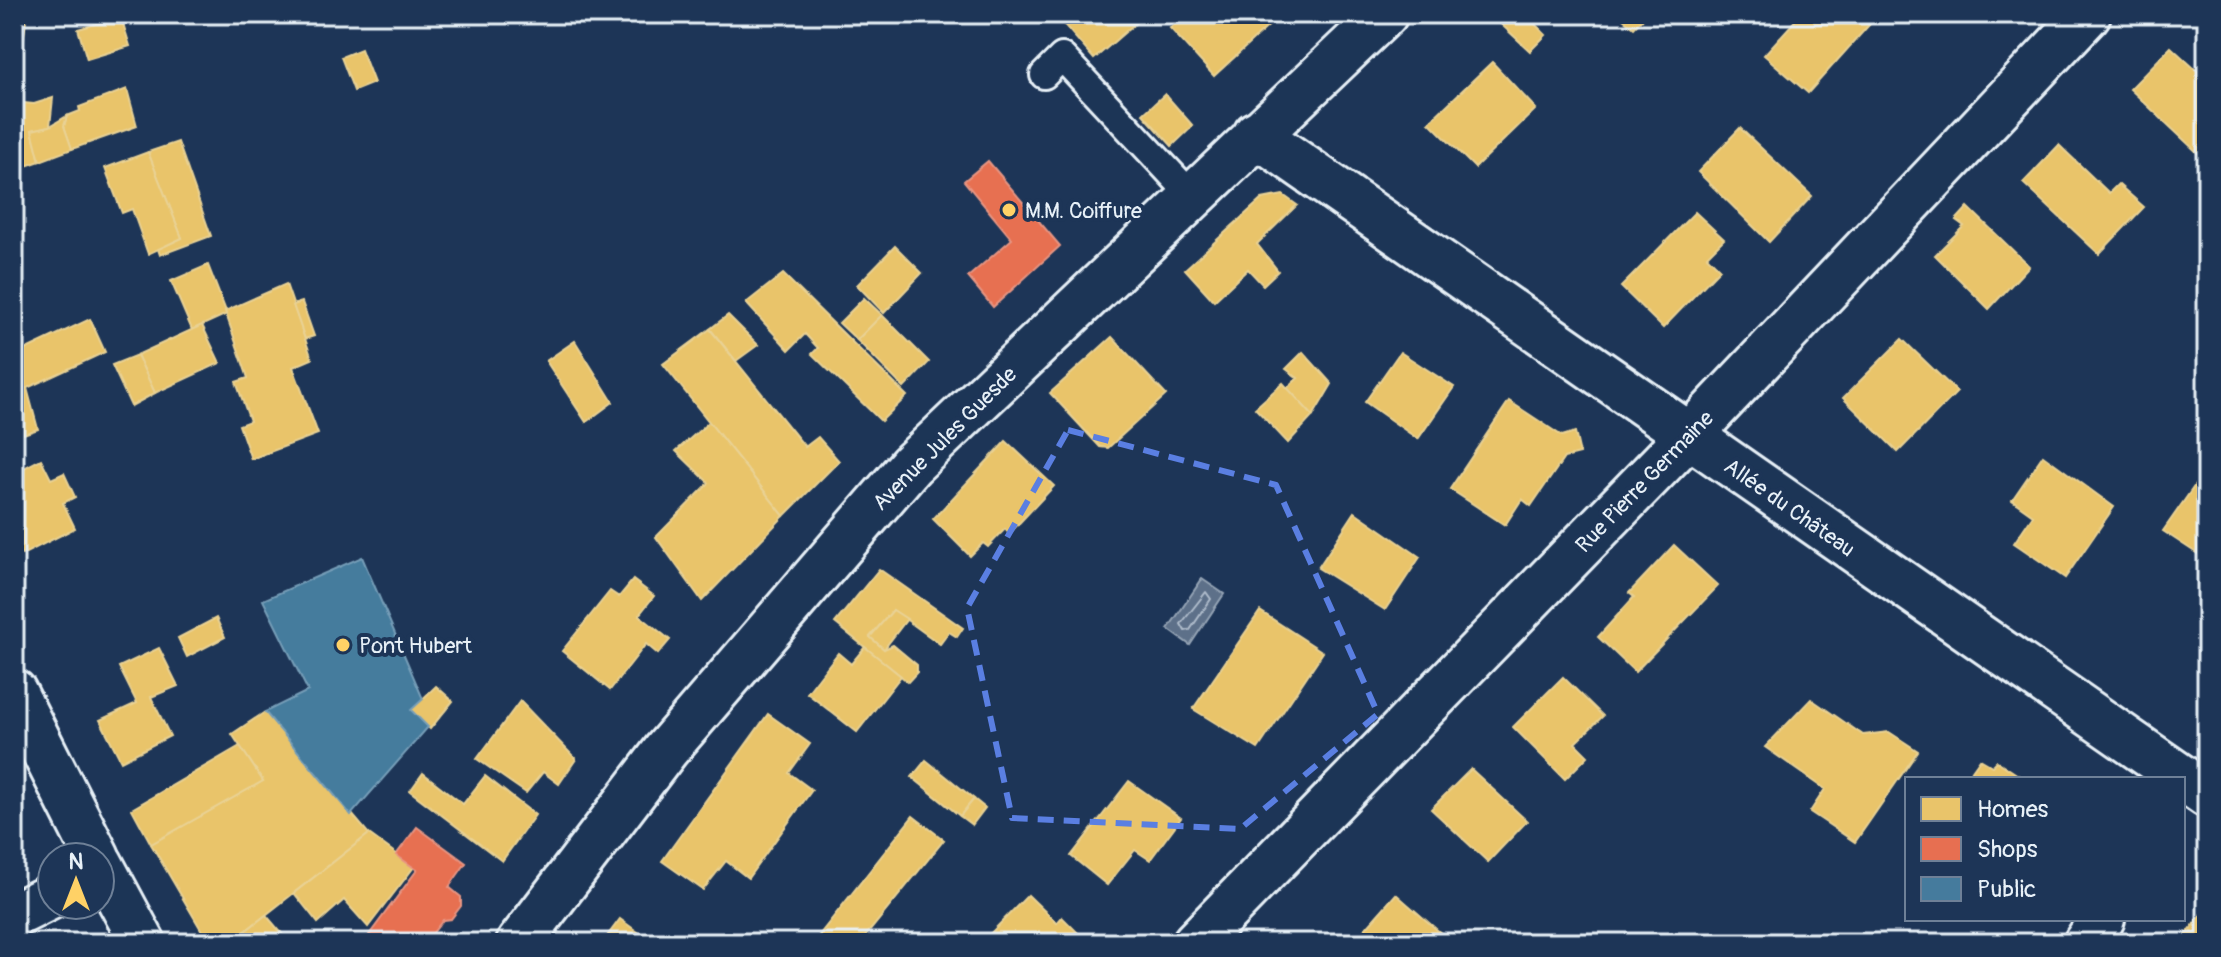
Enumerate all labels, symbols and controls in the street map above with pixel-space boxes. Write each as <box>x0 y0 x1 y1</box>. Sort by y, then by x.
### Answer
place label: M.M. Coiffure <box>1025 197 1142 225</box>
marker: M.M. Coiffure <box>1000 201 1018 219</box>
street label: Avenue Jules Guesde <box>867 361 1023 517</box>
street label: Rue Pierre Germaine <box>1570 405 1720 559</box>
street label: Allée du Château <box>1719 452 1860 563</box>
place label: Pont Hubert <box>359 632 472 660</box>
marker: Pont Hubert <box>334 636 352 654</box>
legend <box>1905 777 2185 921</box>
text: Homes <box>1977 795 2049 824</box>
text: Shops <box>1977 835 2038 864</box>
north arrow <box>36 841 116 921</box>
text: N <box>69 848 84 876</box>
text: Public <box>1977 875 2036 904</box>

